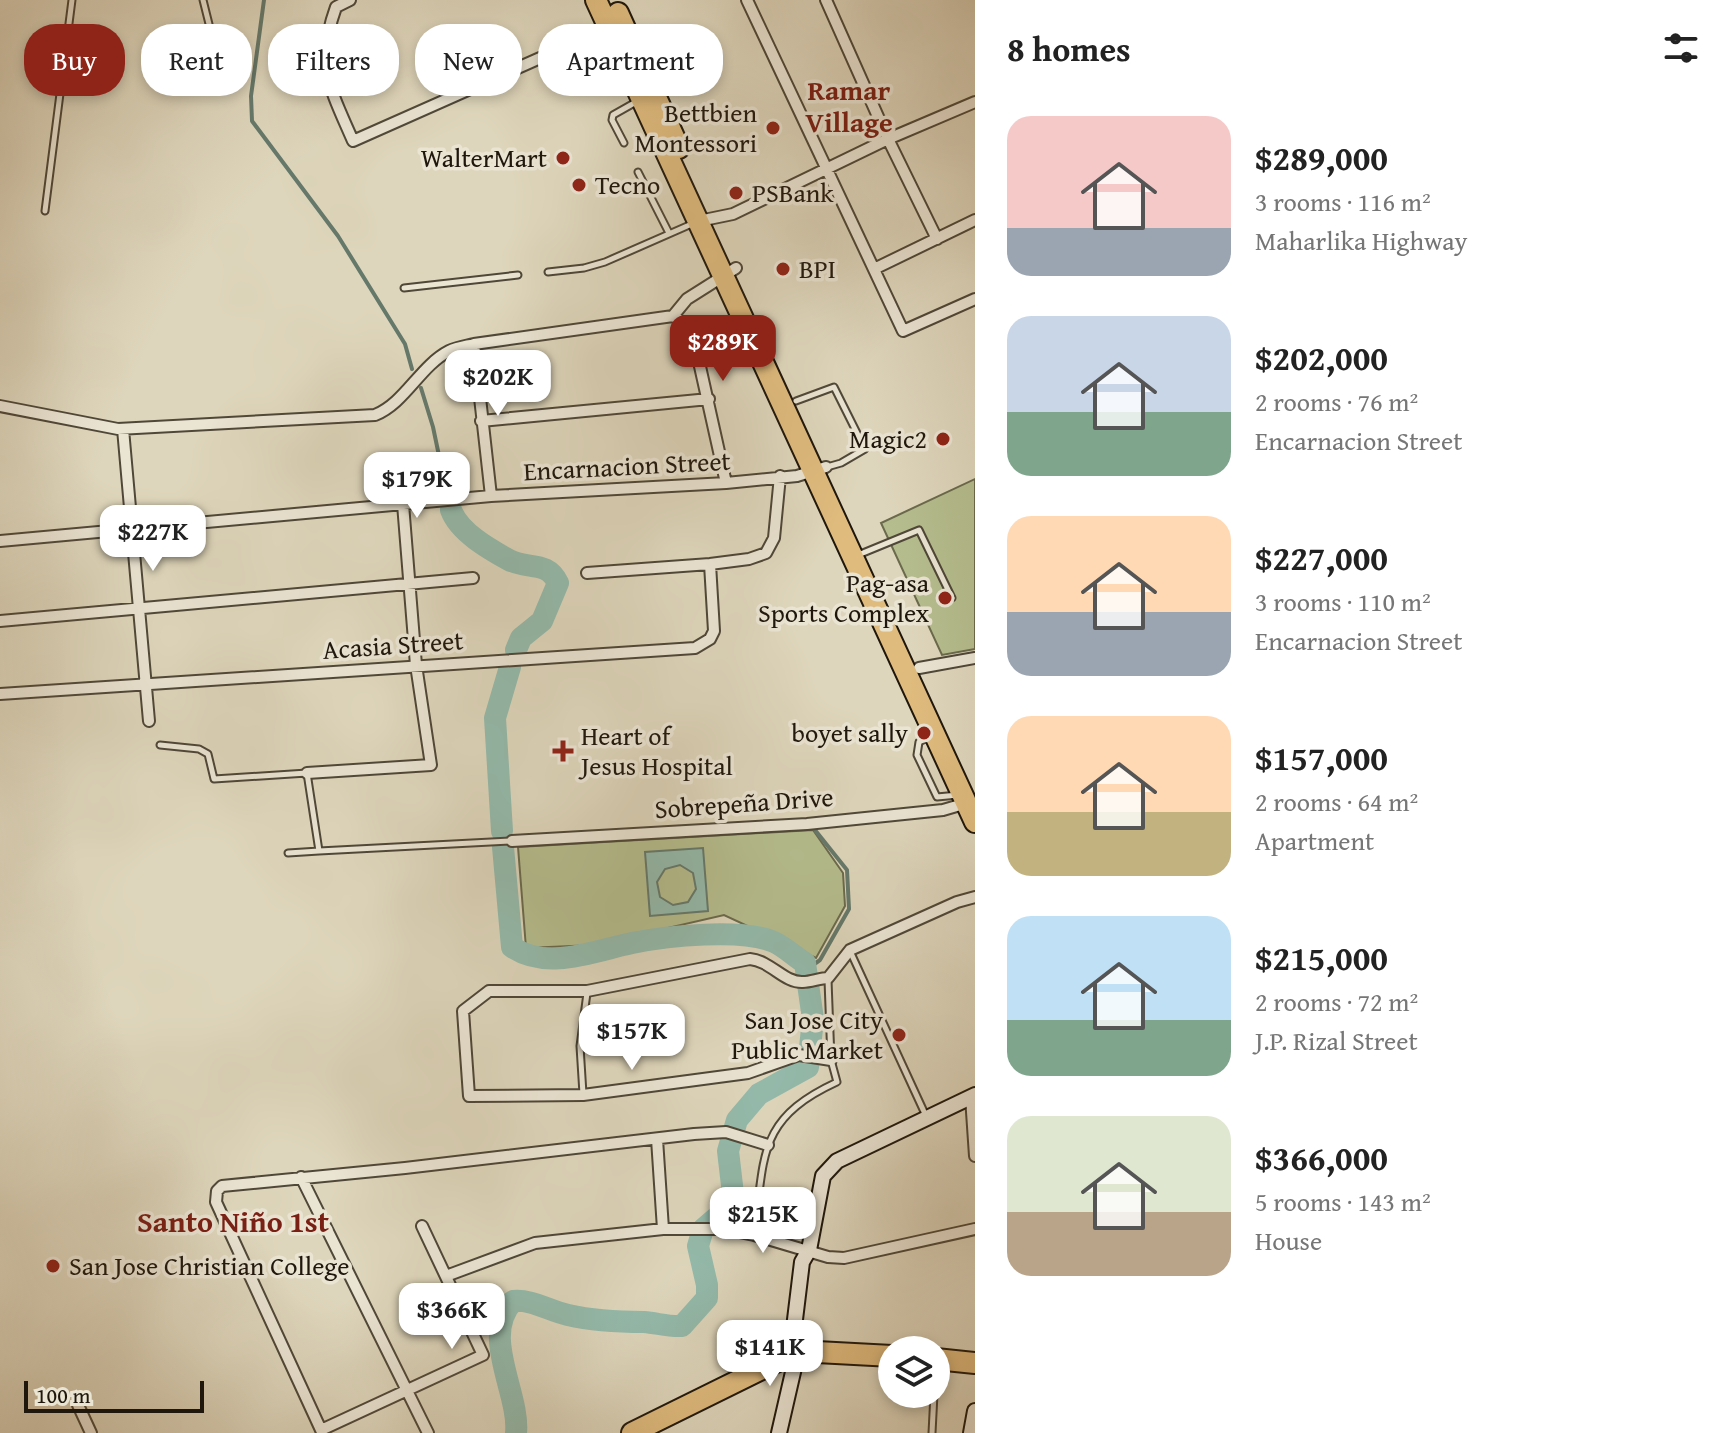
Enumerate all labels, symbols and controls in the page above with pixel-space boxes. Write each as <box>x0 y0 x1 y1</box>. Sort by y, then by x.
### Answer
chip: Buy <box>24 24 125 96</box>
chip: Rent <box>141 24 252 96</box>
chip: Filters <box>268 24 399 96</box>
chip: New <box>415 24 522 96</box>
chip: Apartment <box>538 24 723 96</box>
text: 8 homes <box>1007 24 1131 73</box>
icon: filters <box>1659 26 1703 70</box>
district label: Ramar Village <box>805 69 893 142</box>
place label: Bettbien Montessori <box>635 93 757 162</box>
marker: Bettbien Montessori <box>764 119 782 137</box>
text: $289,000 <box>1255 133 1388 182</box>
place label: WalterMart <box>421 138 547 177</box>
icon: home <box>1071 148 1167 244</box>
marker: WalterMart <box>554 149 572 167</box>
place label: Tecno <box>595 165 660 204</box>
place label: PSBank <box>752 173 834 212</box>
marker: Tecno <box>570 176 588 194</box>
text: 3 rooms · 116 m² <box>1255 182 1431 221</box>
marker: PSBank <box>727 184 745 202</box>
text: Maharlika Highway <box>1255 221 1467 260</box>
place label: BPI <box>799 249 836 288</box>
marker: BPI <box>774 260 792 278</box>
pin: $289K <box>667 315 779 383</box>
text: $289K <box>688 321 758 360</box>
text: $202,000 <box>1255 333 1388 382</box>
icon: home <box>1071 348 1167 444</box>
pin: $202K <box>442 350 554 418</box>
text: $202K <box>463 356 533 395</box>
text: 2 rooms · 76 m² <box>1255 382 1418 421</box>
place label: Magic2 <box>849 419 927 458</box>
text: Encarnacion Street <box>1255 421 1462 460</box>
marker: Magic2 <box>934 430 952 448</box>
street label: Encarnacion Street <box>522 441 732 490</box>
pin: $179K <box>361 452 473 520</box>
text: $179K <box>382 458 452 497</box>
pin: $227K <box>97 505 209 573</box>
text: $227K <box>118 511 188 550</box>
text: $227,000 <box>1255 533 1388 582</box>
icon: home <box>1071 548 1167 644</box>
place label: Pag-asa Sports Complex <box>758 563 930 632</box>
text: 3 rooms · 110 m² <box>1255 582 1431 621</box>
marker: Pag-asa Sports Complex <box>936 589 954 607</box>
street label: Acasia Street <box>321 620 465 669</box>
text: Encarnacion Street <box>1255 621 1462 660</box>
place label: boyet sally <box>792 713 908 752</box>
place label: Heart of Jesus Hospital <box>578 716 733 785</box>
marker: boyet sally <box>915 724 933 742</box>
text: $157,000 <box>1255 733 1388 782</box>
marker: Heart of Jesus Hospital <box>552 740 574 762</box>
icon: home <box>1071 748 1167 844</box>
street label: Sobrepeña Drive <box>653 777 835 828</box>
text: 2 rooms · 64 m² <box>1255 782 1418 821</box>
text: Apartment <box>1255 821 1374 860</box>
text: $215,000 <box>1255 933 1388 982</box>
icon: home <box>1071 948 1167 1044</box>
text: 2 rooms · 72 m² <box>1255 982 1418 1021</box>
place label: San Jose City Public Market <box>731 1000 883 1069</box>
pin: $157K <box>576 1004 688 1072</box>
text: $157K <box>597 1010 667 1049</box>
text: J.P. Rizal Street <box>1255 1021 1418 1060</box>
marker: San Jose City Public Market <box>890 1026 908 1044</box>
text: $366,000 <box>1255 1133 1388 1182</box>
icon: home <box>1071 1148 1167 1244</box>
text: 5 rooms · 143 m² <box>1255 1182 1431 1221</box>
pin: $215K <box>707 1187 819 1255</box>
text: $215K <box>728 1193 798 1232</box>
district label: Santo Niño 1st <box>137 1199 330 1243</box>
text: House <box>1255 1221 1322 1260</box>
place label: San Jose Christian College <box>69 1246 350 1285</box>
marker: San Jose Christian College <box>44 1257 62 1275</box>
pin: $366K <box>396 1283 508 1351</box>
text: $366K <box>417 1289 487 1328</box>
pin: $141K <box>714 1320 826 1388</box>
text: $141K <box>735 1326 805 1365</box>
map controls <box>878 1336 950 1408</box>
button: layers <box>878 1336 950 1408</box>
scale bar <box>24 1377 204 1413</box>
text: 100 m <box>36 1379 91 1411</box>

